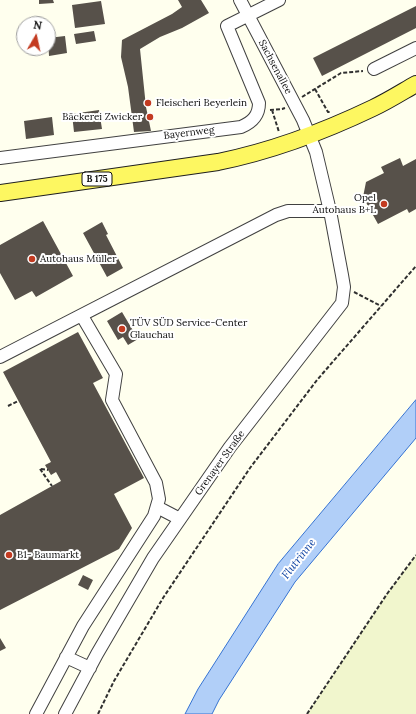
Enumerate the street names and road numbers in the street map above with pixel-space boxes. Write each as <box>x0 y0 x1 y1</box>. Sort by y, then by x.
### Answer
street label: Sachsenallee <box>256 38 294 96</box>
street label: Bayernweg <box>163 124 215 142</box>
road number: B 175 <box>82 172 112 186</box>
street label: Grenayer Straße <box>192 428 248 498</box>

